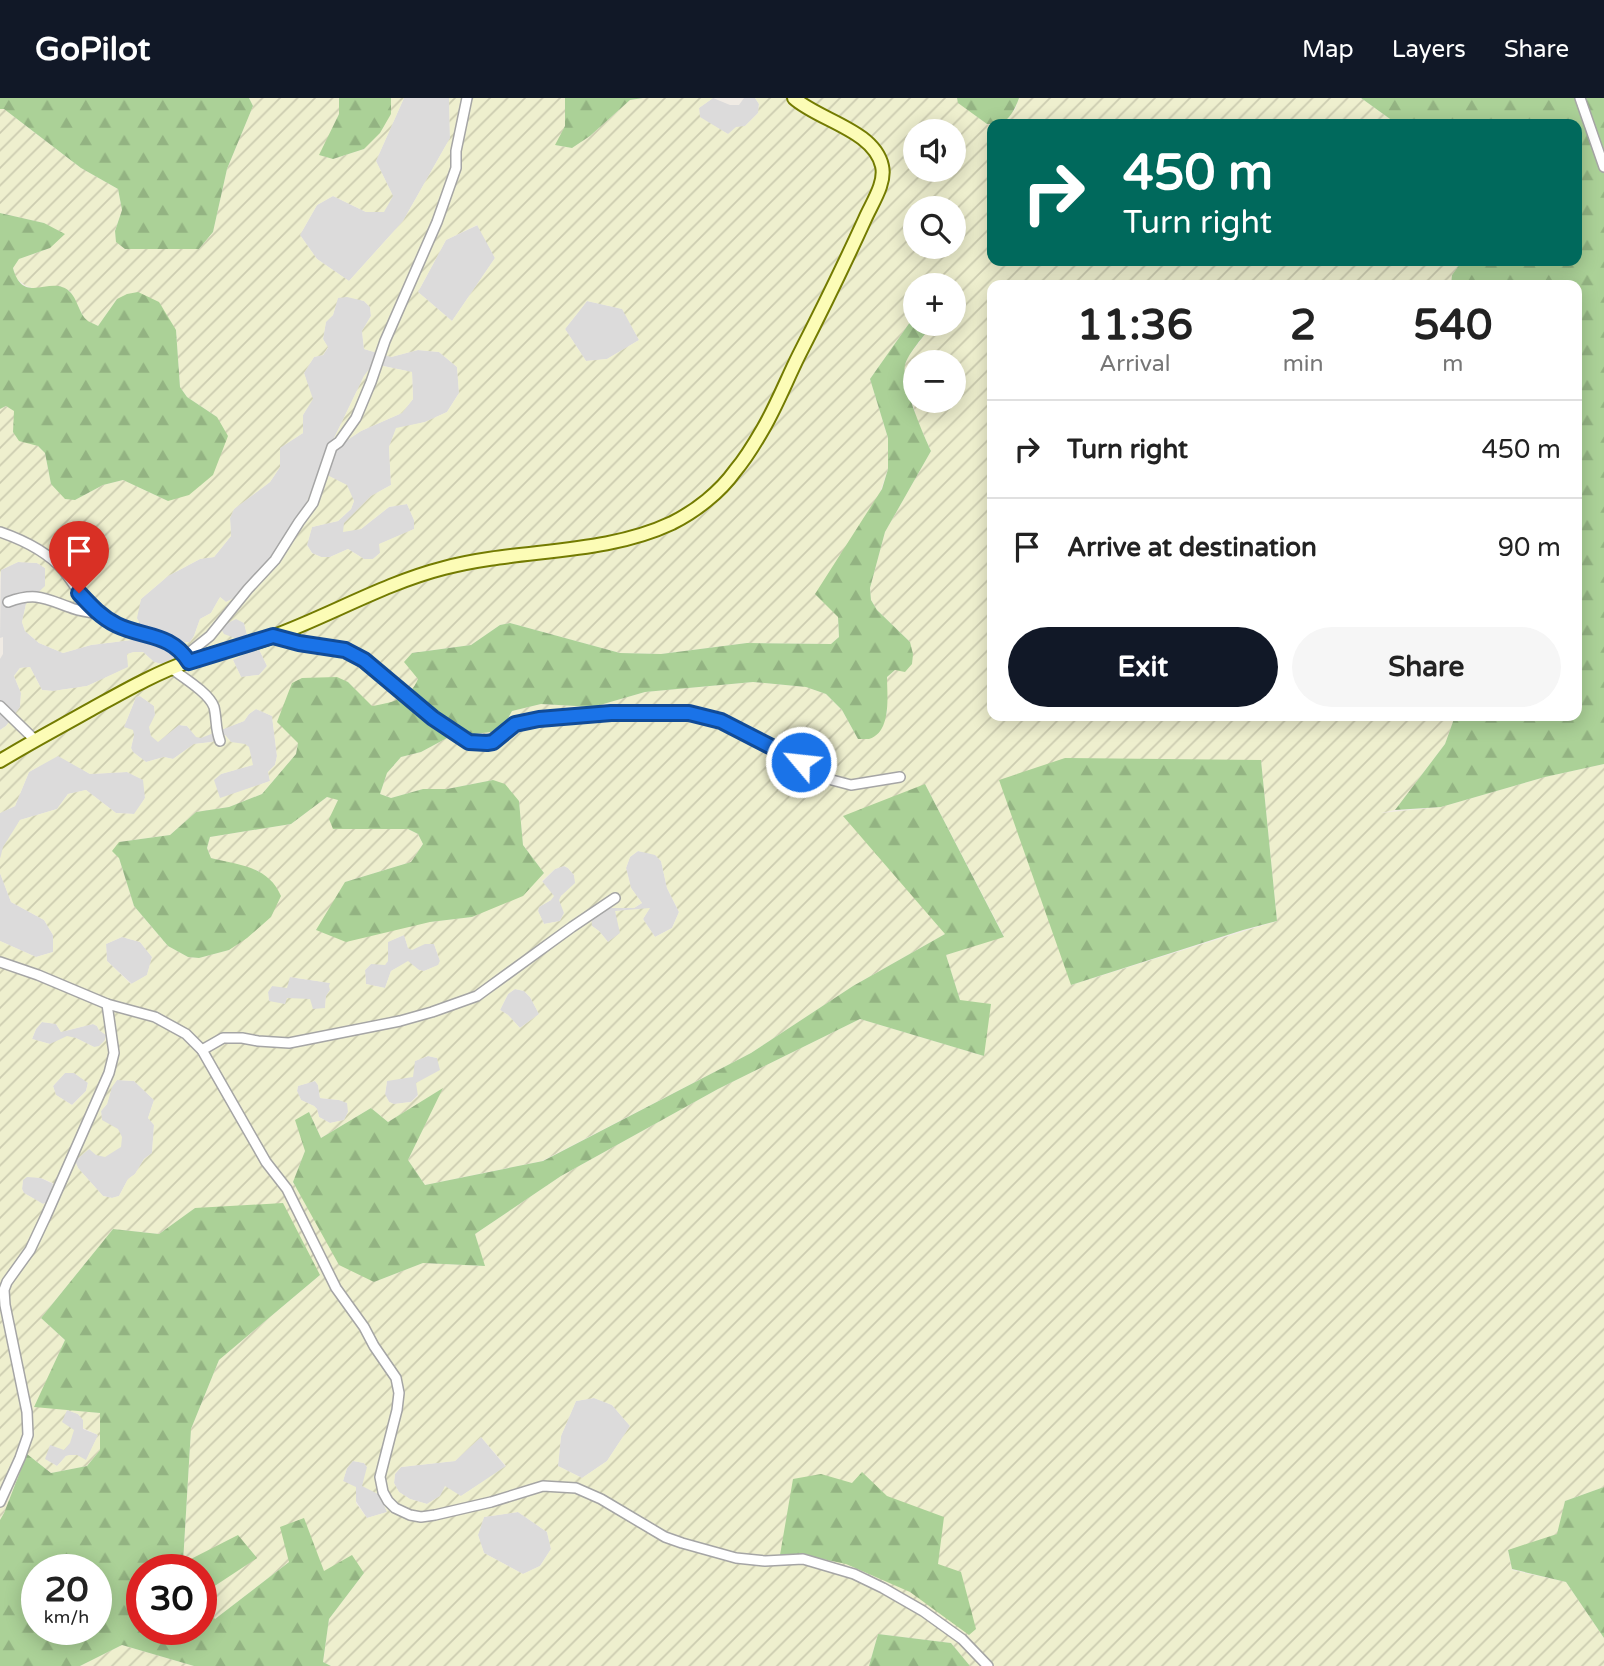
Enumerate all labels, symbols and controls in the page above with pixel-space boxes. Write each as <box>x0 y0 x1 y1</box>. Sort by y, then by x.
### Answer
text: GoPilot <box>35 30 150 69</box>
text: Map <box>1302 35 1354 64</box>
text: Layers <box>1392 35 1466 64</box>
text: Share <box>1504 35 1569 64</box>
map controls <box>903 119 966 413</box>
button: sound <box>903 119 966 182</box>
text: 450 m <box>1123 144 1273 203</box>
icon: right <box>1008 147 1099 238</box>
button: search <box>903 196 966 259</box>
text: Turn right <box>1123 204 1272 242</box>
button: + <box>903 273 966 336</box>
text: 11:36 <box>1077 300 1193 351</box>
text: 2 <box>1290 300 1316 351</box>
text: 540 <box>1413 300 1492 351</box>
button: − <box>903 350 966 413</box>
text: Arrival <box>1099 350 1170 378</box>
text: min <box>1283 350 1324 378</box>
text: m <box>1442 350 1463 378</box>
icon: right <box>1008 430 1046 468</box>
text: Turn right <box>1067 434 1188 465</box>
text: 450 m <box>1481 434 1561 465</box>
pin <box>49 521 109 593</box>
icon: arrive <box>1008 528 1046 566</box>
icon: arrive <box>60 532 98 570</box>
text: Arrive at destination <box>1067 532 1317 563</box>
text: 90 m <box>1498 532 1561 563</box>
button: Exit <box>1008 627 1278 707</box>
button: Share <box>1292 627 1561 707</box>
position arrow <box>764 725 838 799</box>
speed limit sign: 30 <box>126 1554 217 1645</box>
text: 20 <box>45 1569 88 1611</box>
text: km/h <box>44 1606 89 1628</box>

